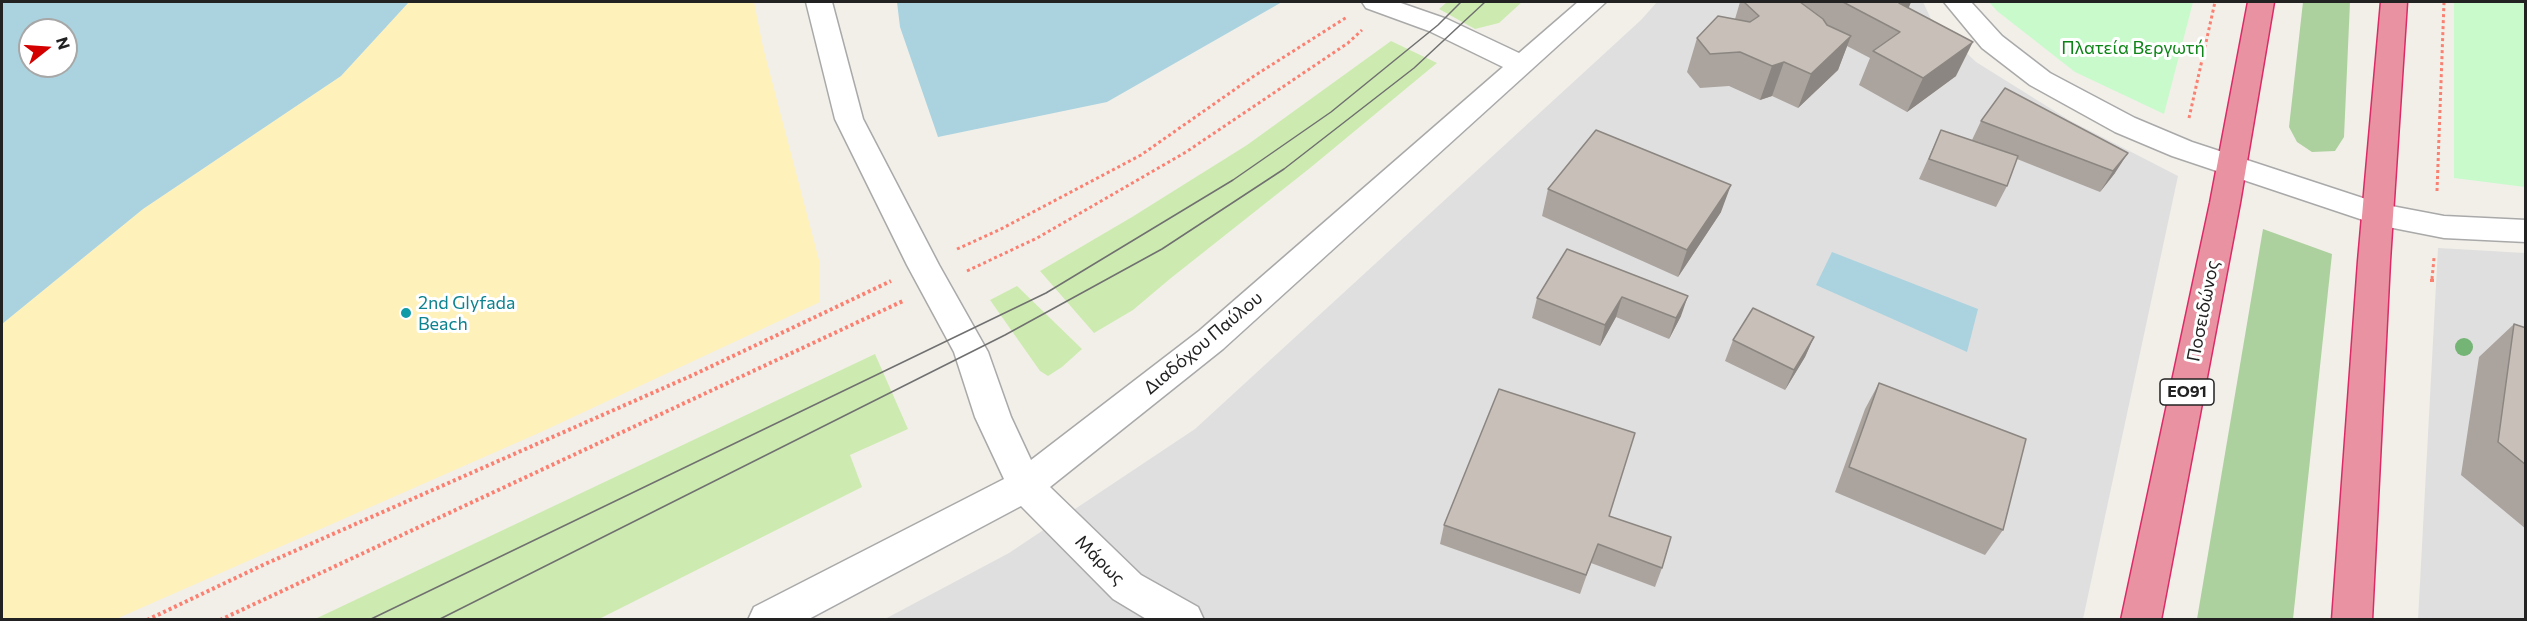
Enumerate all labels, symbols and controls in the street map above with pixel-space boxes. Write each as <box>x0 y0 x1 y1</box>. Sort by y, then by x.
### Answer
north arrow <box>18 18 78 78</box>
text: N <box>53 35 75 52</box>
park label: Πλατεία Βεργωτή <box>2061 37 2205 59</box>
street label: Ποσειδώνος <box>2183 259 2223 363</box>
street label: Διαδόχου Παύλου <box>1139 287 1267 399</box>
place label: 2nd Glyfada Beach <box>418 292 515 334</box>
marker: 2nd Glyfada Beach <box>399 306 413 320</box>
road number: ΕΟ91 <box>2160 379 2214 405</box>
street label: Μάρως <box>1071 531 1129 589</box>

